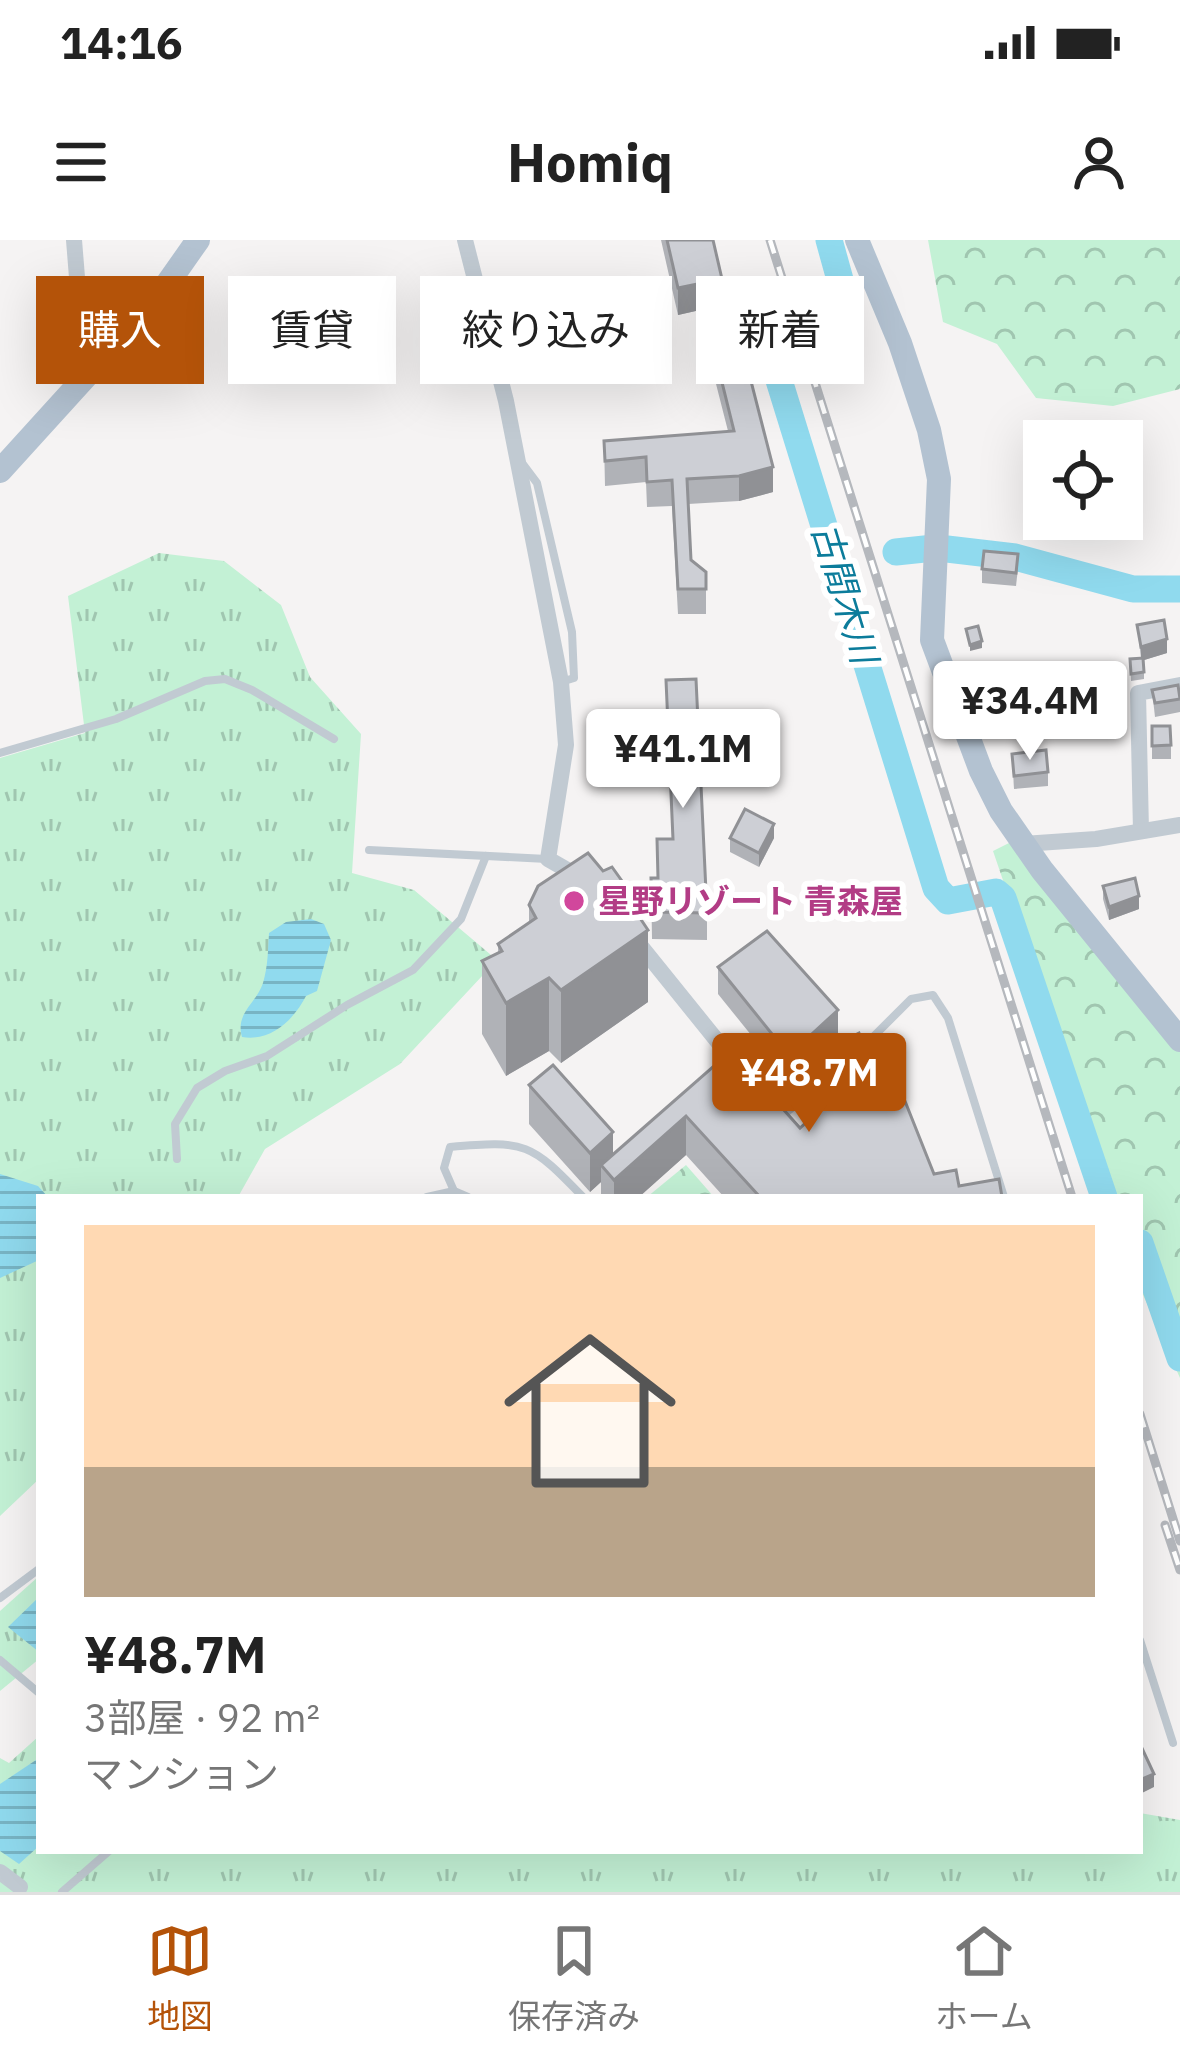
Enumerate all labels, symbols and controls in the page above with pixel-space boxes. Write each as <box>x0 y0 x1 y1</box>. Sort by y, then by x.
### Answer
text: 14:16 <box>60 13 183 71</box>
text: Homiq <box>507 127 673 197</box>
icon: menu <box>48 129 114 195</box>
icon: person <box>1066 129 1132 195</box>
chip: 購入 <box>36 276 204 384</box>
chip: 賃貸 <box>228 276 396 384</box>
chip: 絞り込み <box>420 276 672 384</box>
chip: 新着 <box>696 276 864 384</box>
map controls <box>1023 420 1143 540</box>
button: locate <box>1023 420 1143 540</box>
water label: 古間木川 <box>802 517 890 672</box>
pin: ¥34.4M <box>932 661 1128 763</box>
text: ¥34.4M <box>960 674 1100 725</box>
pin: ¥41.1M <box>585 709 781 811</box>
text: ¥41.1M <box>613 722 753 773</box>
place label: 星野リゾート 青森屋 <box>598 879 903 922</box>
marker: 星野リゾート 青森屋 <box>561 888 587 914</box>
pin: ¥48.7M <box>711 1033 907 1135</box>
text: ¥48.7M <box>739 1046 879 1097</box>
icon: home <box>482 1303 698 1519</box>
text: ¥48.7M <box>84 1621 267 1687</box>
text: 3部屋 · 92 m² <box>84 1692 320 1743</box>
text: マンション <box>84 1748 279 1799</box>
tab: 地図 <box>147 1918 213 2038</box>
tab: 保存済み <box>508 1918 640 2038</box>
tab: ホーム <box>935 1918 1033 2038</box>

